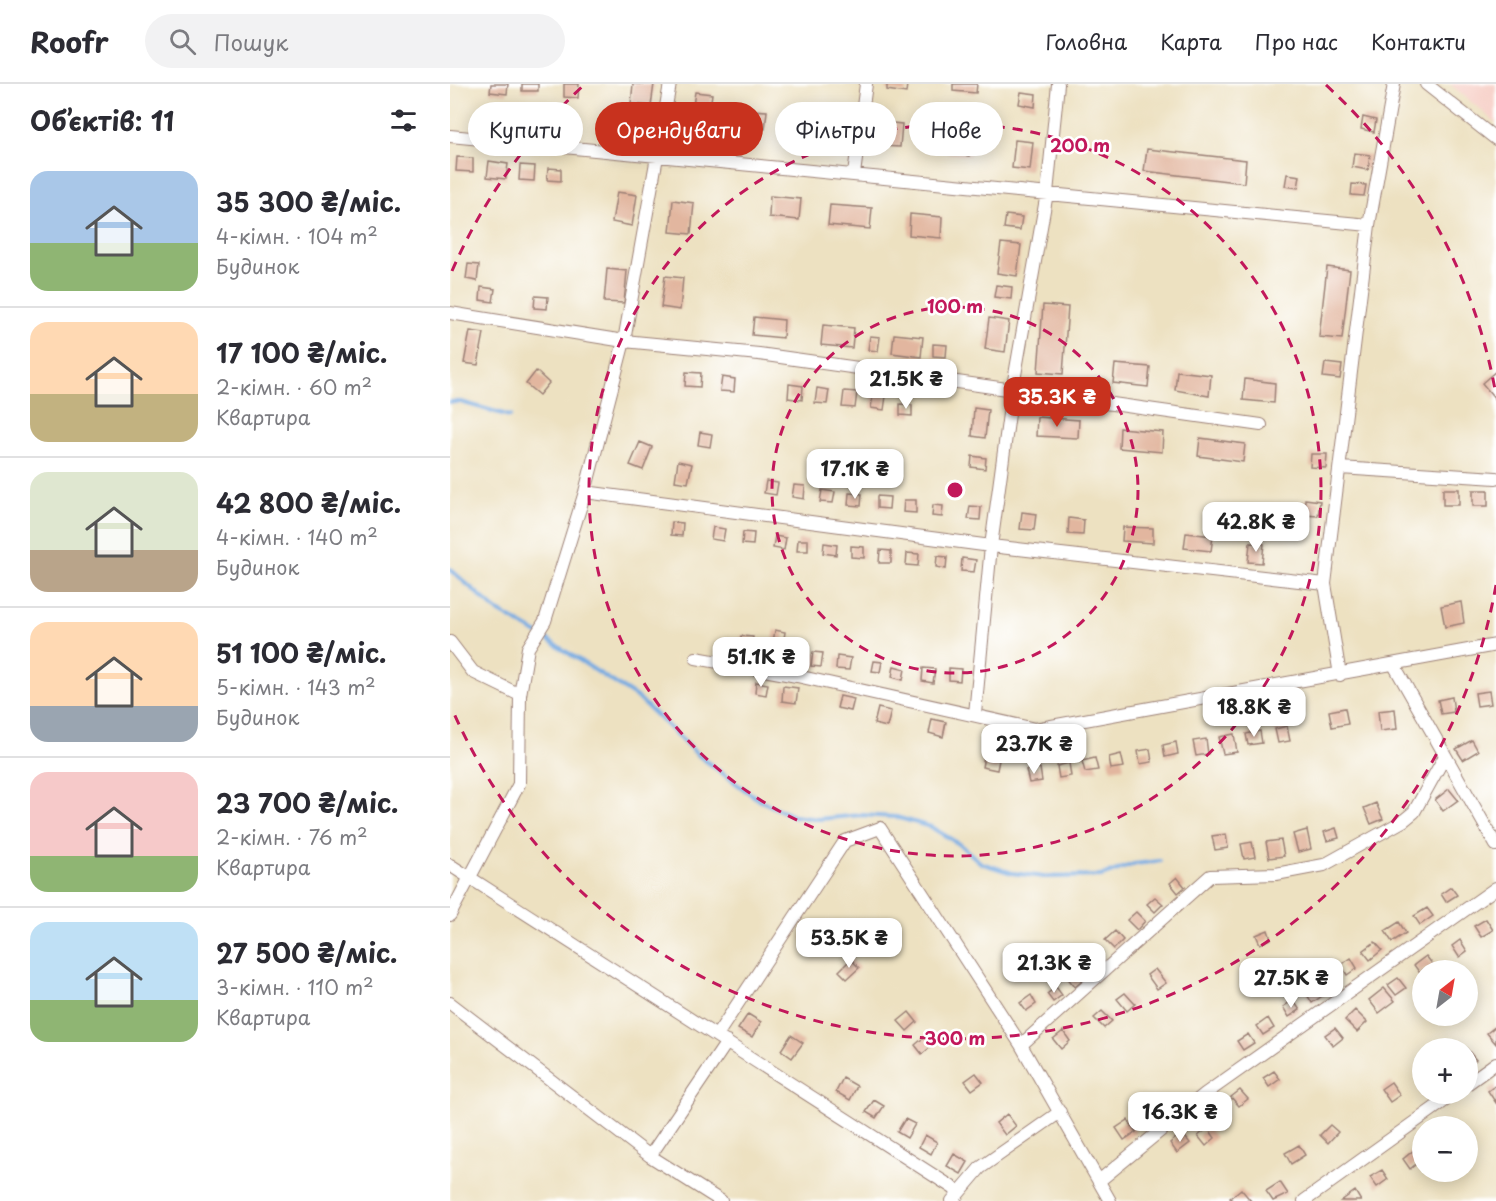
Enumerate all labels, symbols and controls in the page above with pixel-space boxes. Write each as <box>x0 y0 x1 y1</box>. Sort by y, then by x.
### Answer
search box <box>145 14 565 68</box>
text: Roofr <box>30 20 109 63</box>
icon: search <box>166 25 199 58</box>
text: Пошук <box>214 25 288 58</box>
text: Головна <box>1046 25 1127 57</box>
text: Карта <box>1160 25 1222 57</box>
text: Про нас <box>1255 25 1338 57</box>
text: Контакти <box>1371 25 1466 57</box>
text: Об’єктів: 11 <box>30 101 174 140</box>
chip: Купити <box>468 102 583 156</box>
chip: Орендувати <box>595 102 763 156</box>
chip: Фільтри <box>775 102 897 156</box>
chip: Нове <box>909 102 1003 156</box>
icon: filters <box>387 104 420 137</box>
text: 200 m <box>1050 131 1110 158</box>
text: 35 300 ₴/міс. <box>216 182 401 221</box>
icon: home <box>78 195 150 267</box>
text: 4-кімн. · 104 m² <box>216 221 378 251</box>
text: Будинок <box>216 251 299 281</box>
text: 100 m <box>927 292 983 319</box>
text: 17 100 ₴/міс. <box>216 333 387 372</box>
icon: home <box>78 346 150 418</box>
pin: 21.5K ₴ <box>851 359 961 410</box>
text: 21.5K ₴ <box>869 363 943 393</box>
text: 2-кімн. · 60 m² <box>216 372 372 402</box>
pin: 35.3K ₴ <box>1002 377 1112 428</box>
text: 35.3K ₴ <box>1018 381 1096 411</box>
text: Квартира <box>216 402 310 432</box>
pin: 17.1K ₴ <box>800 449 910 500</box>
text: 17.1K ₴ <box>821 453 889 483</box>
centre of rings <box>945 480 965 500</box>
text: 42 800 ₴/міс. <box>216 483 401 522</box>
icon: home <box>78 496 150 568</box>
pin: 42.8K ₴ <box>1201 502 1311 553</box>
text: 42.8K ₴ <box>1216 506 1296 536</box>
text: 4-кімн. · 140 m² <box>216 522 378 552</box>
text: Будинок <box>216 552 299 582</box>
text: 51 100 ₴/міс. <box>216 633 386 672</box>
pin: 51.1K ₴ <box>706 637 816 688</box>
text: 51.1K ₴ <box>727 641 795 671</box>
icon: home <box>78 646 150 718</box>
text: 5-кімн. · 143 m² <box>216 672 376 702</box>
pin: 18.8K ₴ <box>1199 687 1309 738</box>
text: 18.8K ₴ <box>1217 691 1291 721</box>
text: Будинок <box>216 702 299 732</box>
pin: 23.7K ₴ <box>979 724 1089 775</box>
text: 23.7K ₴ <box>995 728 1073 758</box>
text: 23 700 ₴/міс. <box>216 783 398 822</box>
icon: home <box>78 796 150 868</box>
text: 2-кімн. · 76 m² <box>216 822 367 852</box>
text: Квартира <box>216 852 310 882</box>
pin: 53.5K ₴ <box>794 918 904 969</box>
text: 53.5K ₴ <box>810 922 888 952</box>
text: 27 500 ₴/міс. <box>216 933 398 972</box>
pin: 21.3K ₴ <box>999 943 1109 994</box>
icon: home <box>78 946 150 1018</box>
text: 21.3K ₴ <box>1017 947 1091 977</box>
pin: 27.5K ₴ <box>1236 958 1346 1009</box>
north arrow <box>1412 960 1478 1026</box>
map controls <box>1412 960 1478 1182</box>
text: 27.5K ₴ <box>1253 962 1329 992</box>
text: 3-кімн. · 110 m² <box>216 972 374 1002</box>
text: Квартира <box>216 1002 310 1032</box>
text: 300 m <box>925 1024 985 1051</box>
button: + <box>1412 1038 1478 1104</box>
pin: 16.3K ₴ <box>1125 1092 1235 1143</box>
text: 16.3K ₴ <box>1142 1096 1218 1126</box>
button: − <box>1412 1116 1478 1182</box>

